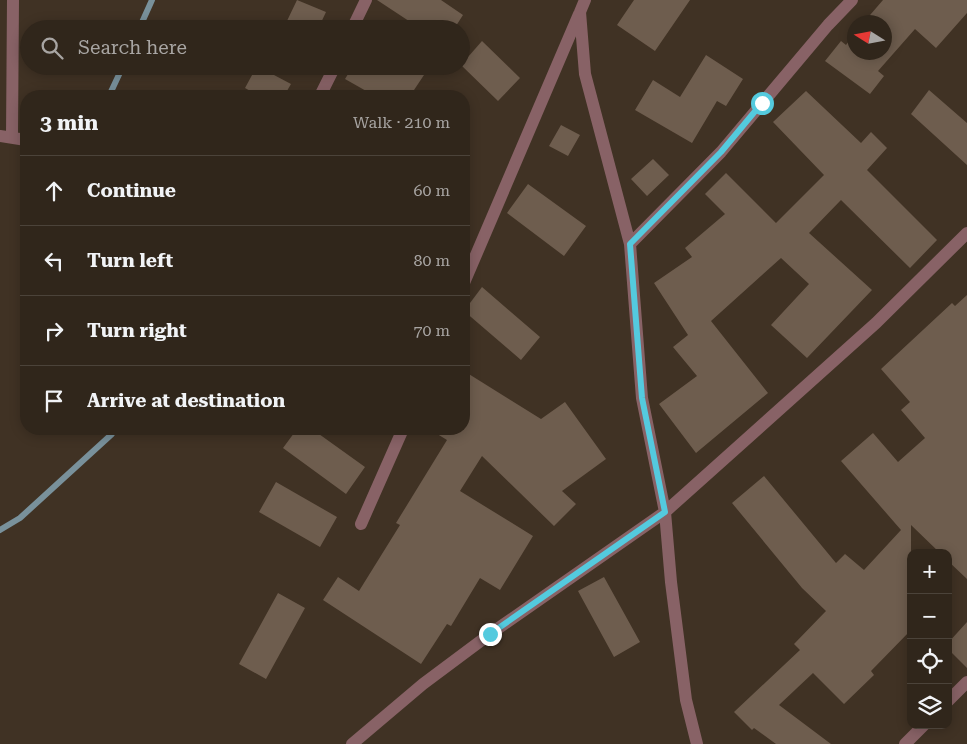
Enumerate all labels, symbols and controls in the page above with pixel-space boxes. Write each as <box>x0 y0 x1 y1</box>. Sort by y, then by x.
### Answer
north arrow <box>847 15 892 60</box>
search box <box>20 20 470 75</box>
icon: search <box>38 34 66 62</box>
text: Search here <box>78 36 187 59</box>
route start <box>751 92 774 115</box>
text: 3 min <box>40 111 98 135</box>
text: Walk · 210 m <box>353 113 450 132</box>
icon: ahead <box>40 177 68 205</box>
text: Continue <box>87 179 176 202</box>
text: 60 m <box>413 181 450 200</box>
icon: left <box>40 247 68 275</box>
text: Turn left <box>87 249 173 272</box>
text: 80 m <box>413 251 450 270</box>
icon: right <box>40 317 68 345</box>
text: Turn right <box>87 319 187 342</box>
text: 70 m <box>413 321 450 340</box>
icon: arrive <box>40 387 68 415</box>
text: Arrive at destination <box>87 389 285 412</box>
map controls <box>907 549 952 729</box>
button: + <box>907 549 952 594</box>
button: − <box>907 594 952 639</box>
route end <box>479 623 502 646</box>
button: locate <box>907 639 952 684</box>
button: layers <box>907 684 952 729</box>

